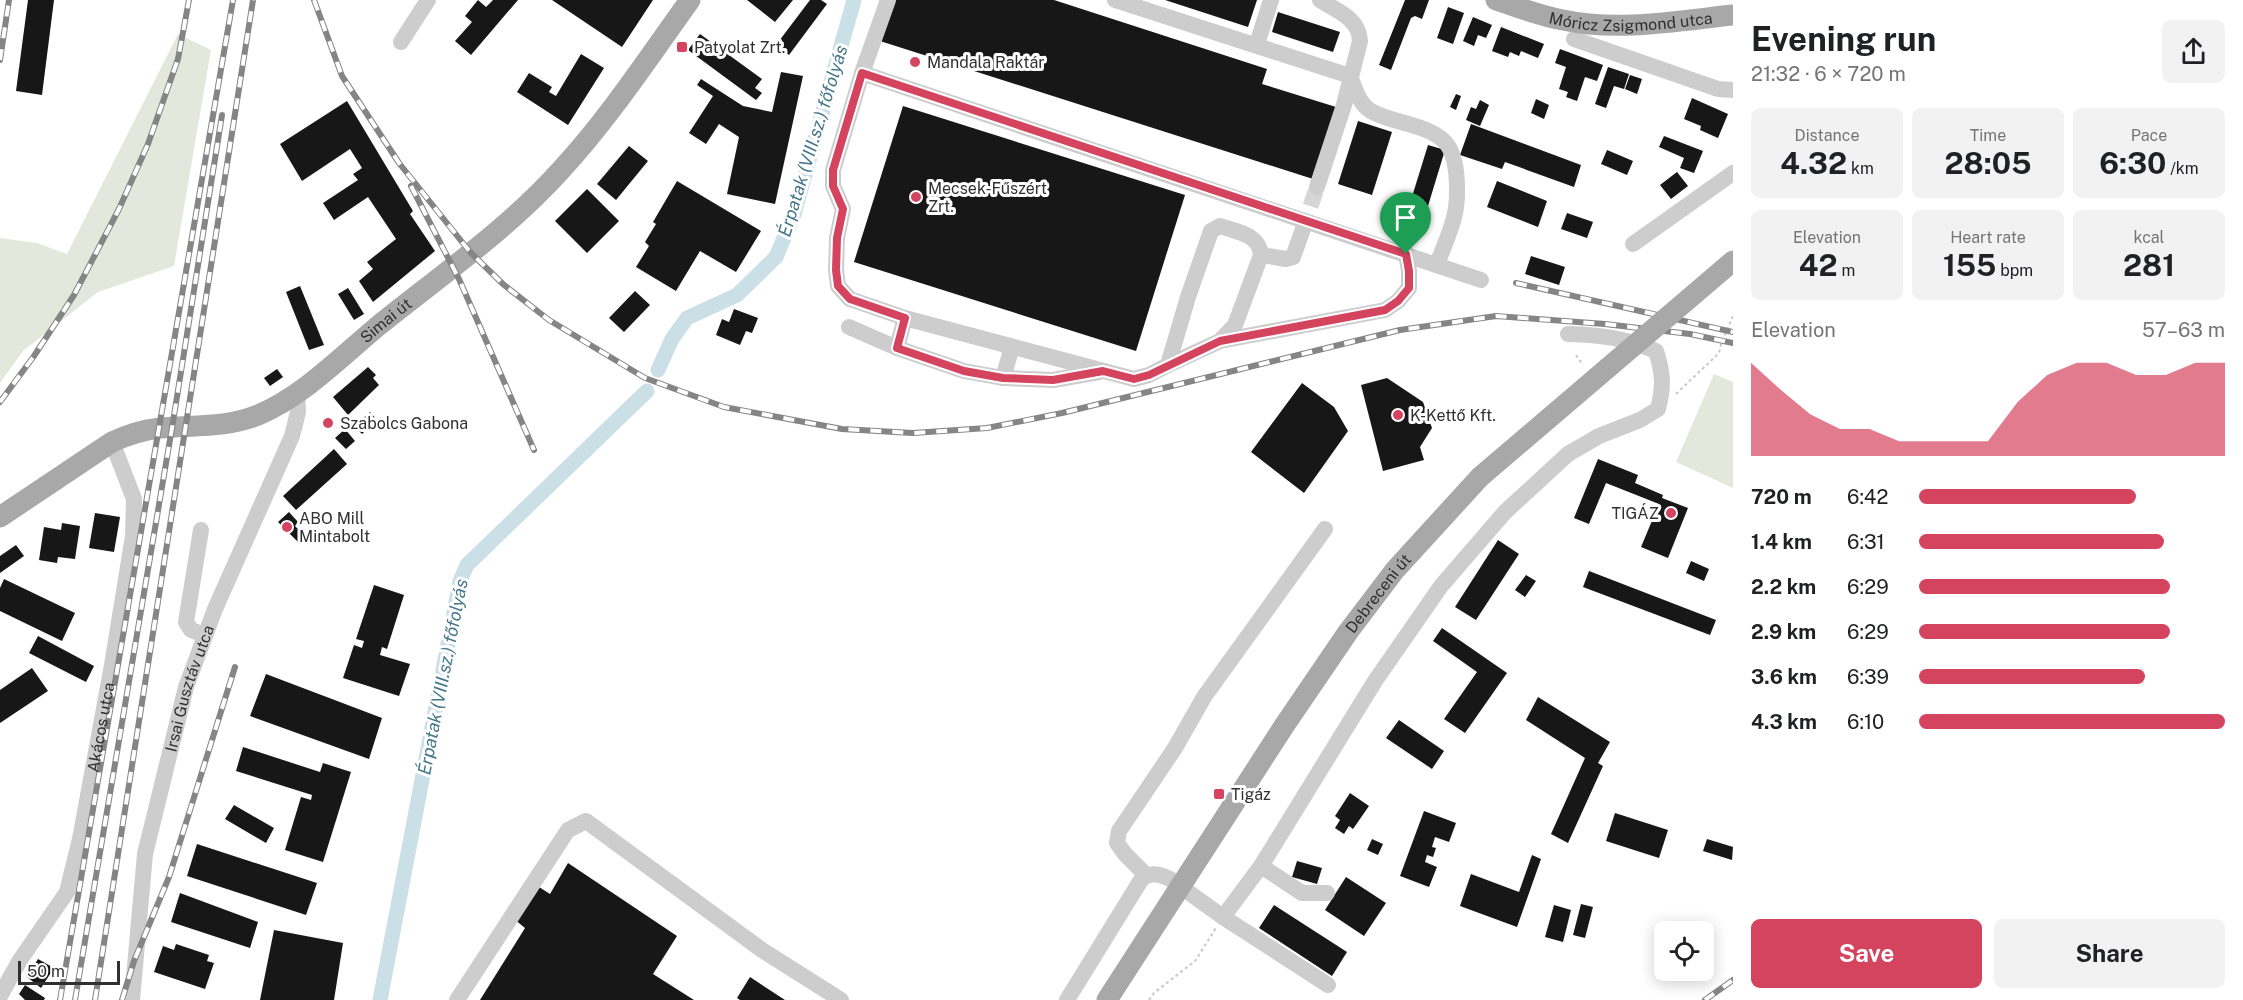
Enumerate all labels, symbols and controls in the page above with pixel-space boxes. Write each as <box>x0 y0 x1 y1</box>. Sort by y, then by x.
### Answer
street label: Móricz Zsigmond utca <box>1547 8 1714 35</box>
text: Evening run <box>1751 20 1936 58</box>
button: share <box>2162 20 2225 83</box>
place label: Patyolat Zrt. <box>694 38 785 57</box>
marker: Patyolat Zrt. <box>675 40 689 54</box>
water label: Érpatak (VIII.sz.) főfolyás <box>772 42 852 239</box>
place label: Mandala Raktár <box>927 53 1045 72</box>
marker: Mandala Raktár <box>908 55 922 69</box>
text: 21:32 · 6 × 720 m <box>1751 62 1906 86</box>
text: Distance <box>1795 126 1859 145</box>
text: Time <box>1970 126 2006 145</box>
text: Pace <box>2131 126 2167 145</box>
text: 4.32 <box>1780 145 1847 181</box>
text: 28:05 <box>1945 145 2031 181</box>
text: 6:30 <box>2099 145 2166 181</box>
text: km <box>1847 159 1874 178</box>
text: /km <box>2166 159 2199 178</box>
place label: Mecsek-Fűszért Zrt. <box>928 179 1047 216</box>
marker: Mecsek-Fűszért Zrt. <box>909 190 923 204</box>
pin <box>1380 192 1431 254</box>
icon: arrive <box>1389 201 1422 234</box>
text: Elevation <box>1793 228 1861 247</box>
text: Heart rate <box>1950 228 2026 247</box>
text: kcal <box>2134 228 2164 247</box>
text: 42 <box>1799 247 1838 283</box>
text: 155 <box>1943 247 1996 283</box>
text: 281 <box>2123 247 2175 283</box>
text: m <box>1838 261 1855 280</box>
text: bpm <box>1996 261 2033 280</box>
street label: Simai út <box>356 294 416 347</box>
text: Elevation <box>1751 318 1836 342</box>
text: 57–63 m <box>2142 318 2225 342</box>
place label: K-Kettő Kft. <box>1410 406 1496 425</box>
marker: K-Kettő Kft. <box>1391 408 1405 422</box>
place label: Szabolcs Gabona <box>340 414 468 433</box>
marker: Szabolcs Gabona <box>321 416 335 430</box>
text: 720 m <box>1751 485 1812 509</box>
text: 6:42 <box>1847 485 1888 509</box>
place label: TIGÁZ <box>1612 503 1659 523</box>
marker: TIGÁZ <box>1664 506 1678 520</box>
place label: ABO Mill Mintabolt <box>299 509 370 546</box>
marker: ABO Mill Mintabolt <box>280 520 294 534</box>
text: 1.4 km <box>1751 530 1812 554</box>
text: 6:31 <box>1847 530 1885 554</box>
street label: Debreceni út <box>1342 550 1415 637</box>
text: 2.2 km <box>1751 575 1816 599</box>
text: 6:29 <box>1847 575 1889 599</box>
water label: Érpatak (VIII.sz.) főfolyás <box>412 577 472 777</box>
text: 2.9 km <box>1751 620 1816 644</box>
text: 6:29 <box>1847 620 1889 644</box>
street label: Irsai Gusztáv utca <box>161 623 218 754</box>
text: 3.6 km <box>1751 665 1817 689</box>
text: 6:39 <box>1847 665 1889 689</box>
street label: Akácos utca <box>83 681 119 774</box>
text: 4.3 km <box>1751 710 1817 734</box>
text: 6:10 <box>1847 710 1884 734</box>
place label: Tigáz <box>1231 785 1271 804</box>
marker: Tigáz <box>1212 787 1226 801</box>
button: Save <box>1751 919 1982 988</box>
button: Share <box>1994 919 2225 988</box>
map controls <box>1654 921 1714 981</box>
button: locate <box>1654 921 1714 981</box>
scale bar <box>18 958 120 986</box>
text: 50 m <box>27 962 65 981</box>

